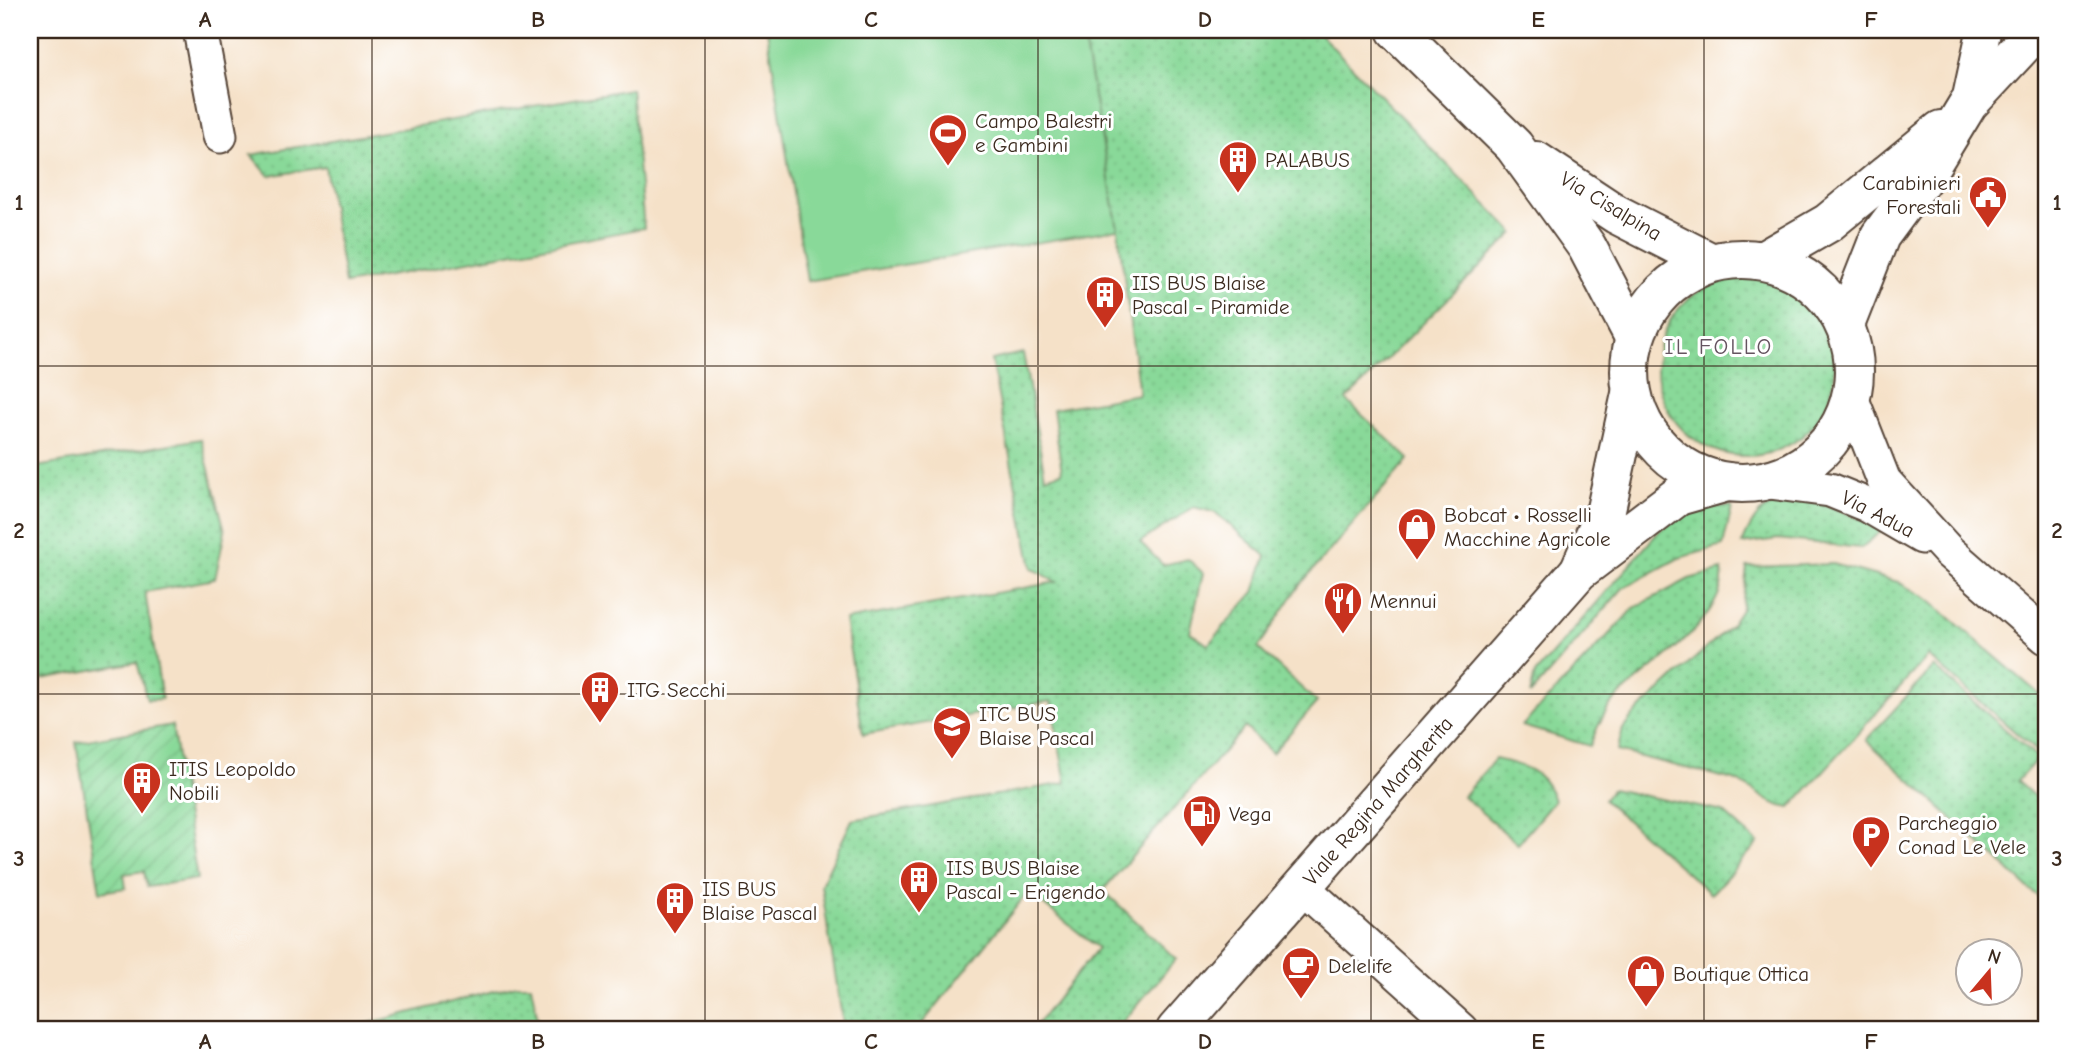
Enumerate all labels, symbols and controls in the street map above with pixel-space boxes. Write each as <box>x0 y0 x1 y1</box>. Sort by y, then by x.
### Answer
text: A <box>199 6 212 33</box>
text: B <box>531 6 545 33</box>
text: C <box>864 6 878 33</box>
text: D <box>1198 6 1212 33</box>
text: E <box>1531 6 1545 33</box>
text: F <box>1864 6 1878 33</box>
place label: Campo Balestri e Gambini <box>975 109 1112 157</box>
sports icon: Campo Balestri e Gambini <box>927 112 969 167</box>
building icon: PALABUS <box>1217 139 1259 194</box>
place label: PALABUS <box>1265 148 1350 172</box>
street label: Via Cisalpina <box>1556 166 1666 246</box>
place label: Carabinieri Forestali <box>1862 171 1961 219</box>
public building icon: Carabinieri Forestali <box>1967 174 2009 229</box>
text: 1 <box>14 189 24 216</box>
text: 1 <box>2052 189 2062 216</box>
place label: IIS BUS Blaise Pascal - Piramide <box>1132 271 1290 319</box>
building icon: IIS BUS Blaise Pascal - Piramide <box>1084 274 1126 329</box>
district label: IL FOLLO <box>1665 333 1773 360</box>
street label: Via Adua <box>1837 485 1919 543</box>
place label: Bobcat • Rosselli Macchine Agricole <box>1444 503 1611 551</box>
shop icon: Bobcat • Rosselli Macchine Agricole <box>1396 506 1438 561</box>
text: 2 <box>13 517 25 544</box>
text: 2 <box>2051 517 2063 544</box>
restaurant icon: Mennui <box>1322 580 1364 635</box>
place label: Mennui <box>1370 589 1437 613</box>
building icon: ITG Secchi <box>579 669 621 724</box>
place label: ITG Secchi <box>627 678 725 702</box>
place label: ITC BUS Blaise Pascal <box>979 702 1094 750</box>
school or university icon: ITC BUS Blaise Pascal <box>931 705 973 760</box>
street label: Viale Regina Margherita <box>1298 712 1458 890</box>
place label: ITIS Leopoldo Nobili <box>169 757 296 805</box>
building icon: ITIS Leopoldo Nobili <box>121 760 163 815</box>
fuel station icon: Vega <box>1181 793 1223 848</box>
place label: Vega <box>1229 802 1271 826</box>
place label: Parcheggio Conad Le Vele <box>1898 811 2026 859</box>
parking icon: Parcheggio Conad Le Vele <box>1850 814 1892 869</box>
text: 3 <box>13 845 25 872</box>
text: 3 <box>2051 845 2063 872</box>
place label: IIS BUS Blaise Pascal - Erigendo <box>946 856 1106 904</box>
building icon: IIS BUS Blaise Pascal - Erigendo <box>898 859 940 914</box>
place label: IIS BUS Blaise Pascal <box>702 877 817 925</box>
building icon: IIS BUS Blaise Pascal <box>654 880 696 935</box>
north arrow <box>1954 937 2024 1007</box>
text: N <box>1985 944 2004 969</box>
cafe icon: Delelife <box>1280 945 1322 1000</box>
shop icon: Boutique Ottica <box>1625 953 1667 1008</box>
place label: Delelife <box>1328 954 1392 978</box>
place label: Boutique Ottica <box>1673 962 1809 986</box>
text: A <box>199 1028 212 1055</box>
text: B <box>531 1028 545 1055</box>
text: C <box>864 1028 878 1055</box>
text: D <box>1198 1028 1212 1055</box>
text: E <box>1531 1028 1545 1055</box>
text: F <box>1864 1028 1878 1055</box>

